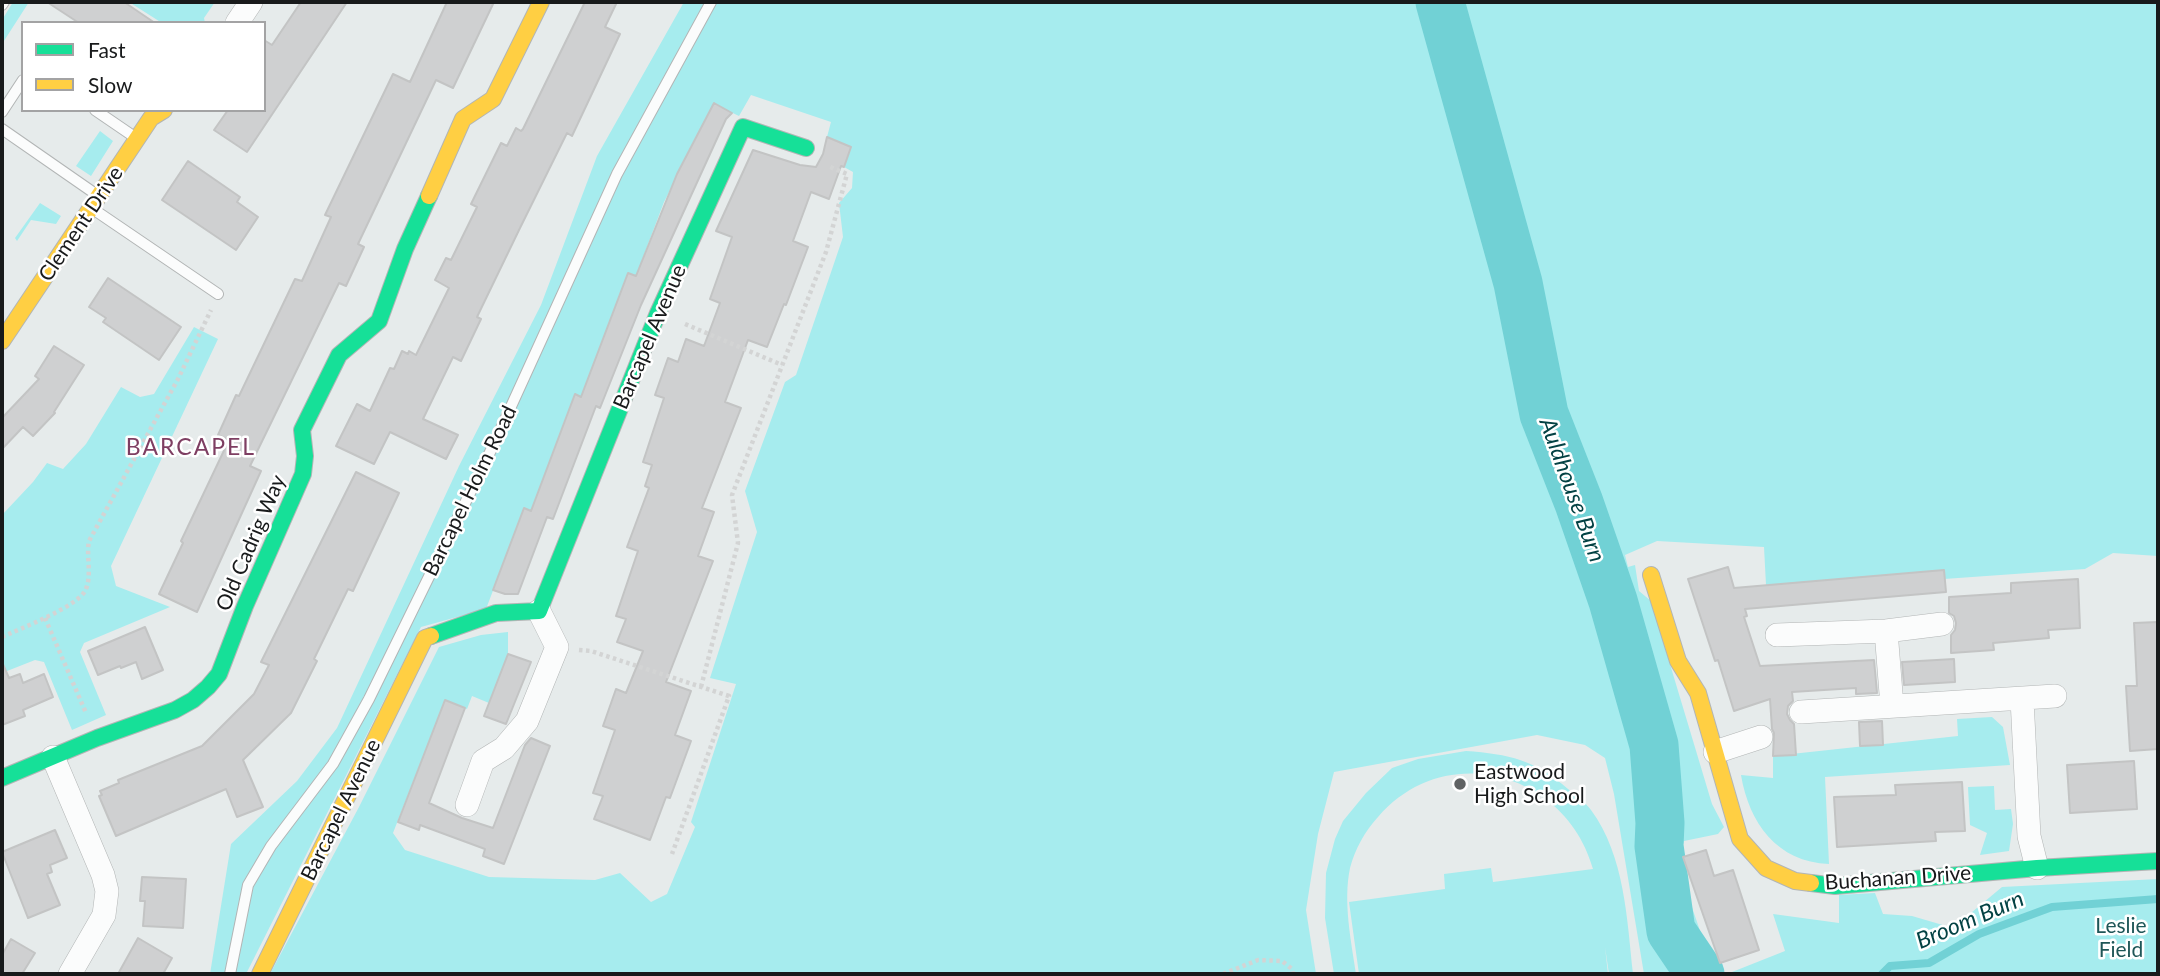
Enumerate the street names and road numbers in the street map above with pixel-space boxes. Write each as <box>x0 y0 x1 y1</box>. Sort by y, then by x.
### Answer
street label: Clement Drive <box>33 162 129 286</box>
street label: Barcapel Avenue <box>608 261 692 413</box>
street label: Barcapel Holm Road <box>418 402 522 580</box>
street label: Old Cadrig Way <box>211 471 291 615</box>
street label: Barcapel Avenue <box>296 735 386 885</box>
street label: Buchanan Drive <box>1824 860 1972 896</box>

